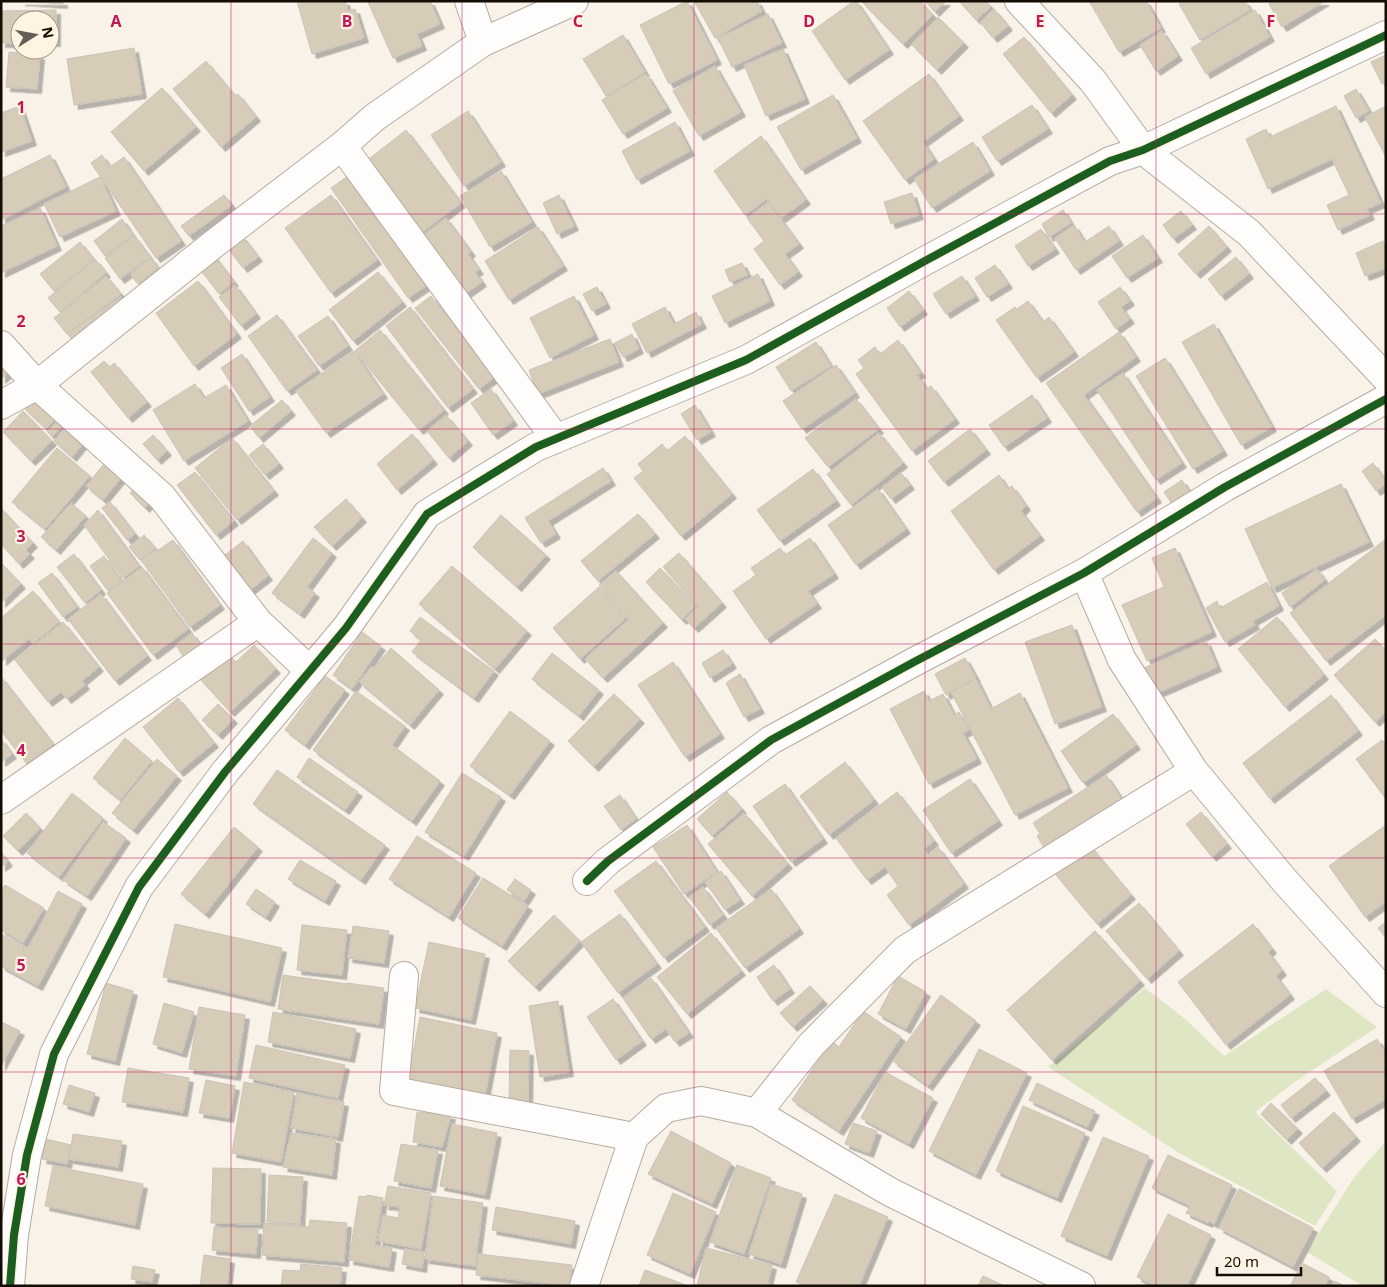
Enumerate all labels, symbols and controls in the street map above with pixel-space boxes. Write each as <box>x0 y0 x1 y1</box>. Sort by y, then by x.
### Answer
north arrow <box>10 10 60 60</box>
text: A <box>110 10 122 32</box>
text: B <box>342 10 352 32</box>
text: C <box>573 10 583 32</box>
text: D <box>803 10 815 32</box>
text: E <box>1036 10 1045 32</box>
text: F <box>1267 10 1275 32</box>
text: N <box>38 25 59 40</box>
text: 1 <box>16 96 26 118</box>
text: 2 <box>16 310 26 332</box>
text: 3 <box>16 525 26 547</box>
text: 4 <box>16 739 26 761</box>
text: 5 <box>16 954 26 976</box>
text: 6 <box>16 1168 26 1190</box>
scale bar <box>1217 1244 1301 1276</box>
text: 20 m <box>1224 1251 1259 1271</box>

